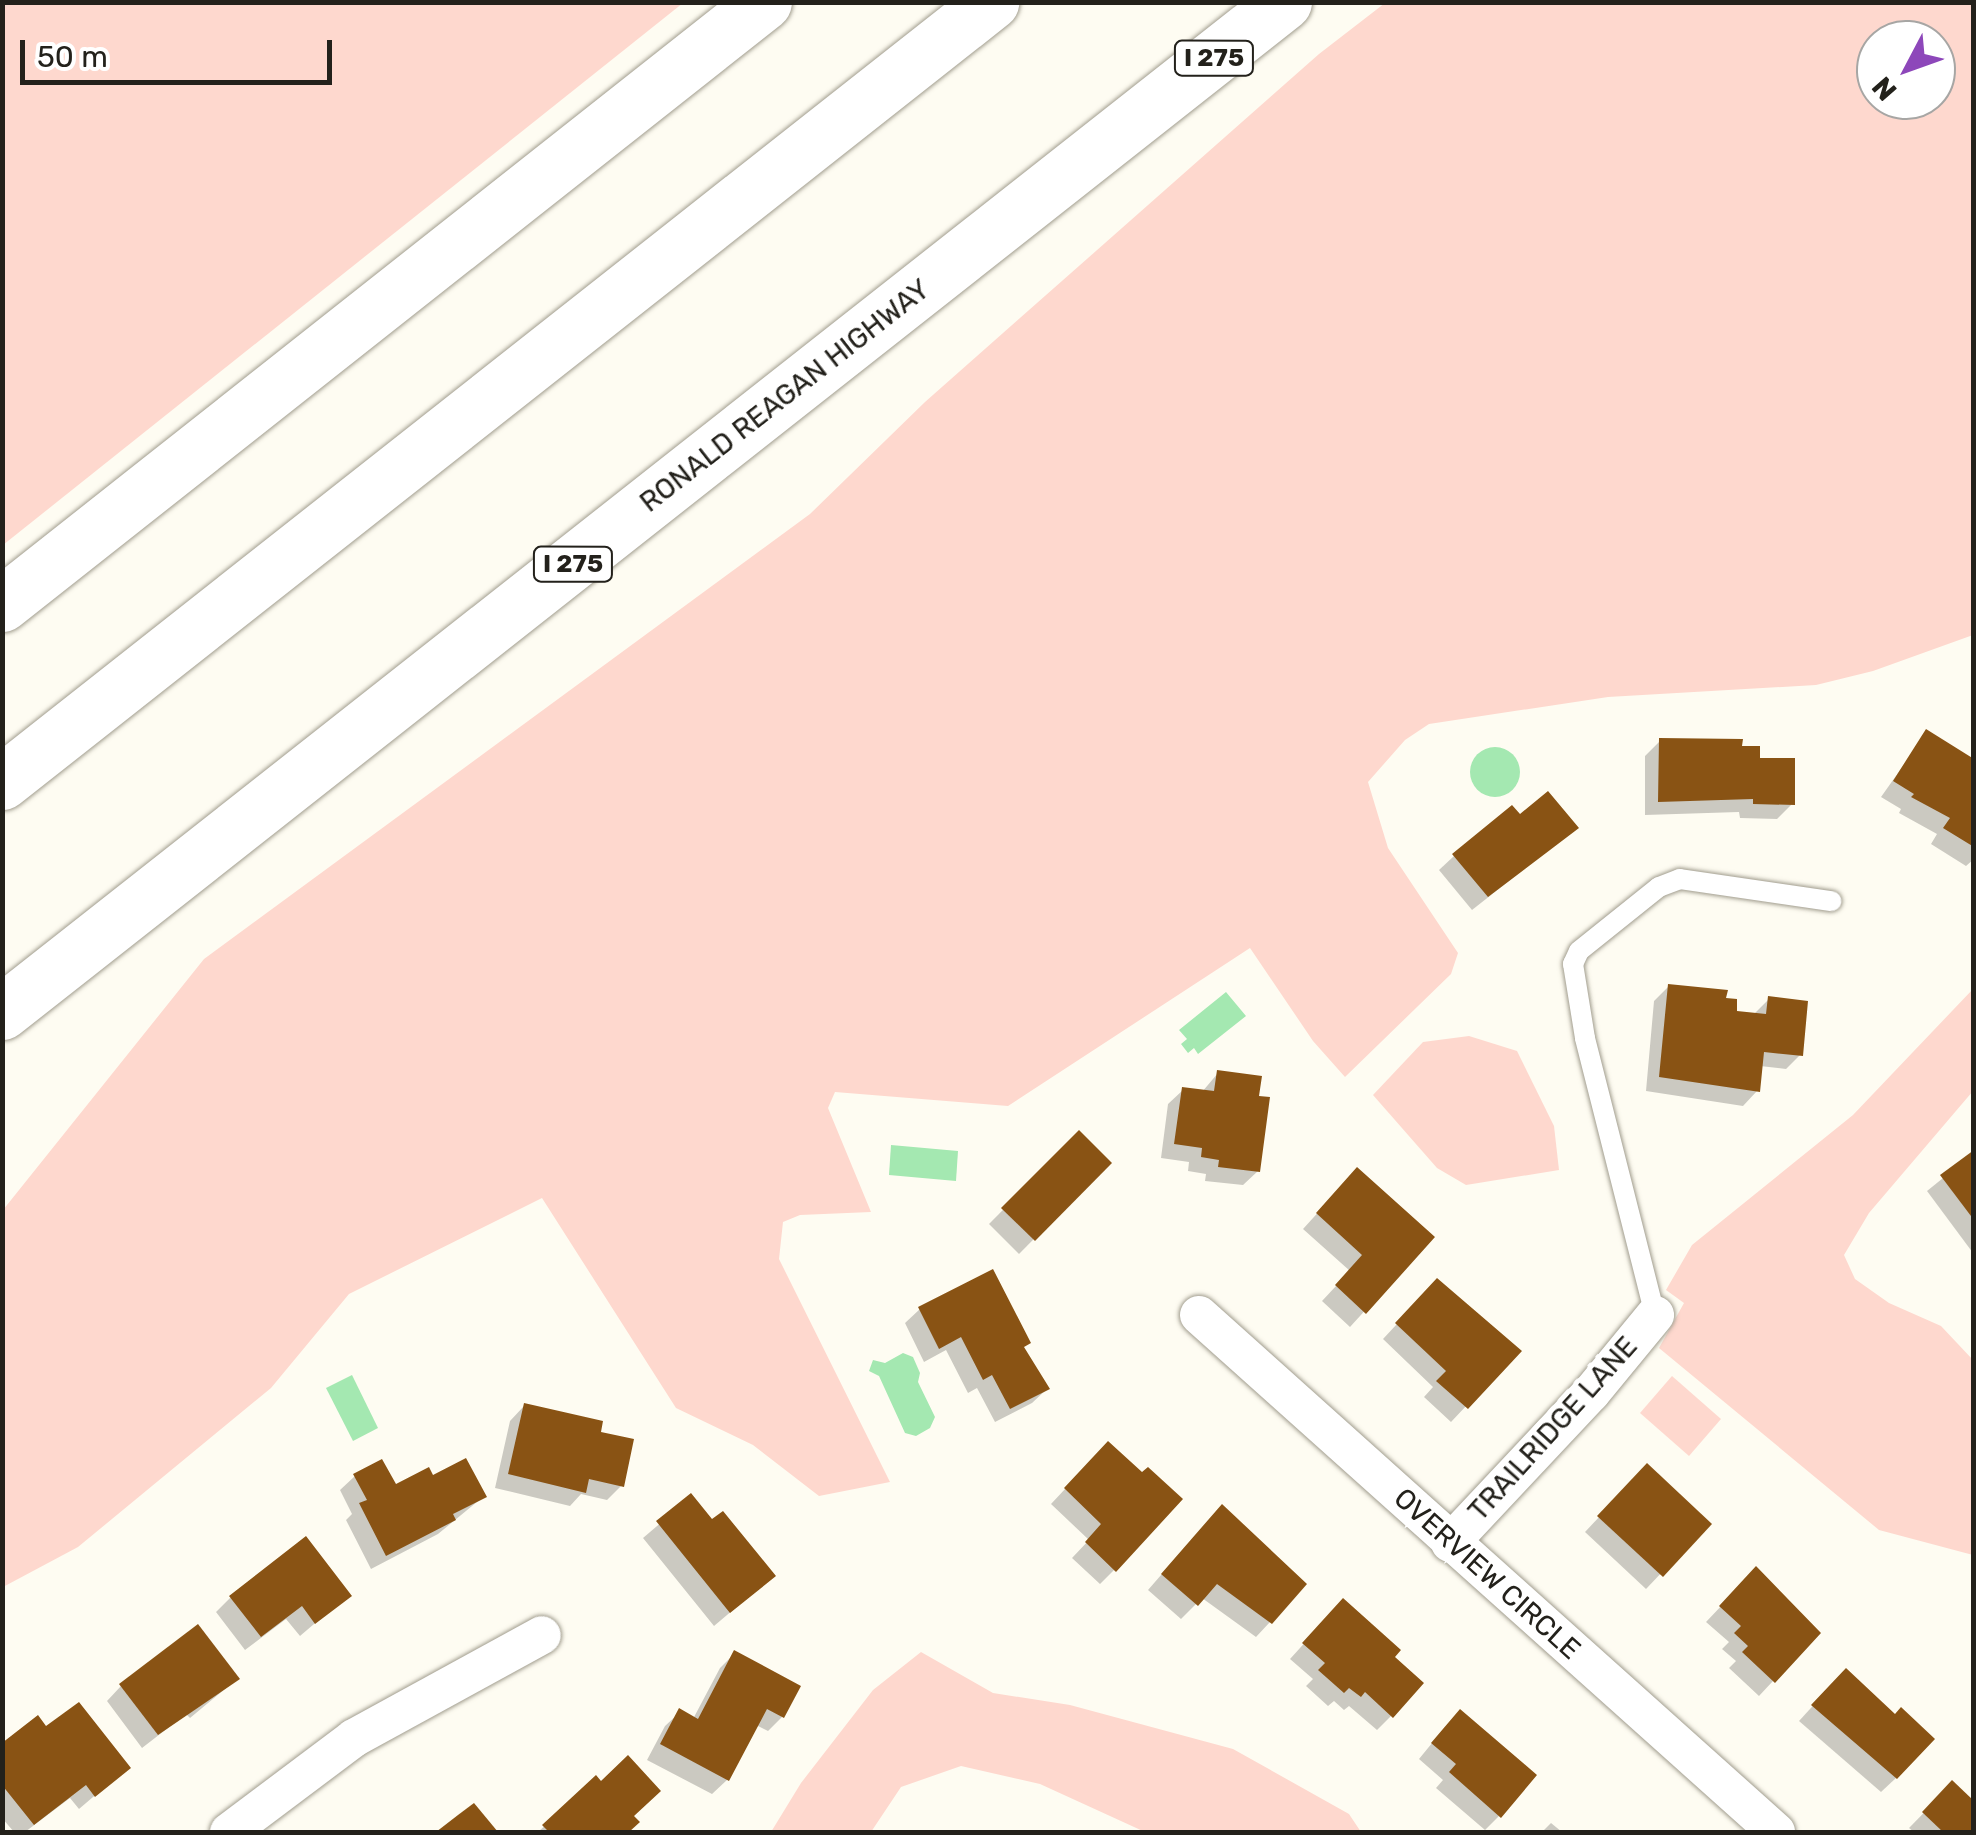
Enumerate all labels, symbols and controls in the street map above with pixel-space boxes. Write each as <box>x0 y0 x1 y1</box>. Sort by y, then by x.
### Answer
scale bar <box>25 20 338 82</box>
north arrow <box>1856 20 1956 120</box>
road number: I 275 <box>1172 38 1256 78</box>
text: 50 m <box>37 39 108 75</box>
text: N <box>1865 70 1904 107</box>
street label: RONALD REAGAN HIGHWAY <box>634 273 936 519</box>
road number: I 275 <box>530 544 616 584</box>
street label: TRAILRIDGE LANE <box>1462 1330 1644 1528</box>
street label: OVERVIEW CIRCLE <box>1387 1481 1587 1667</box>

